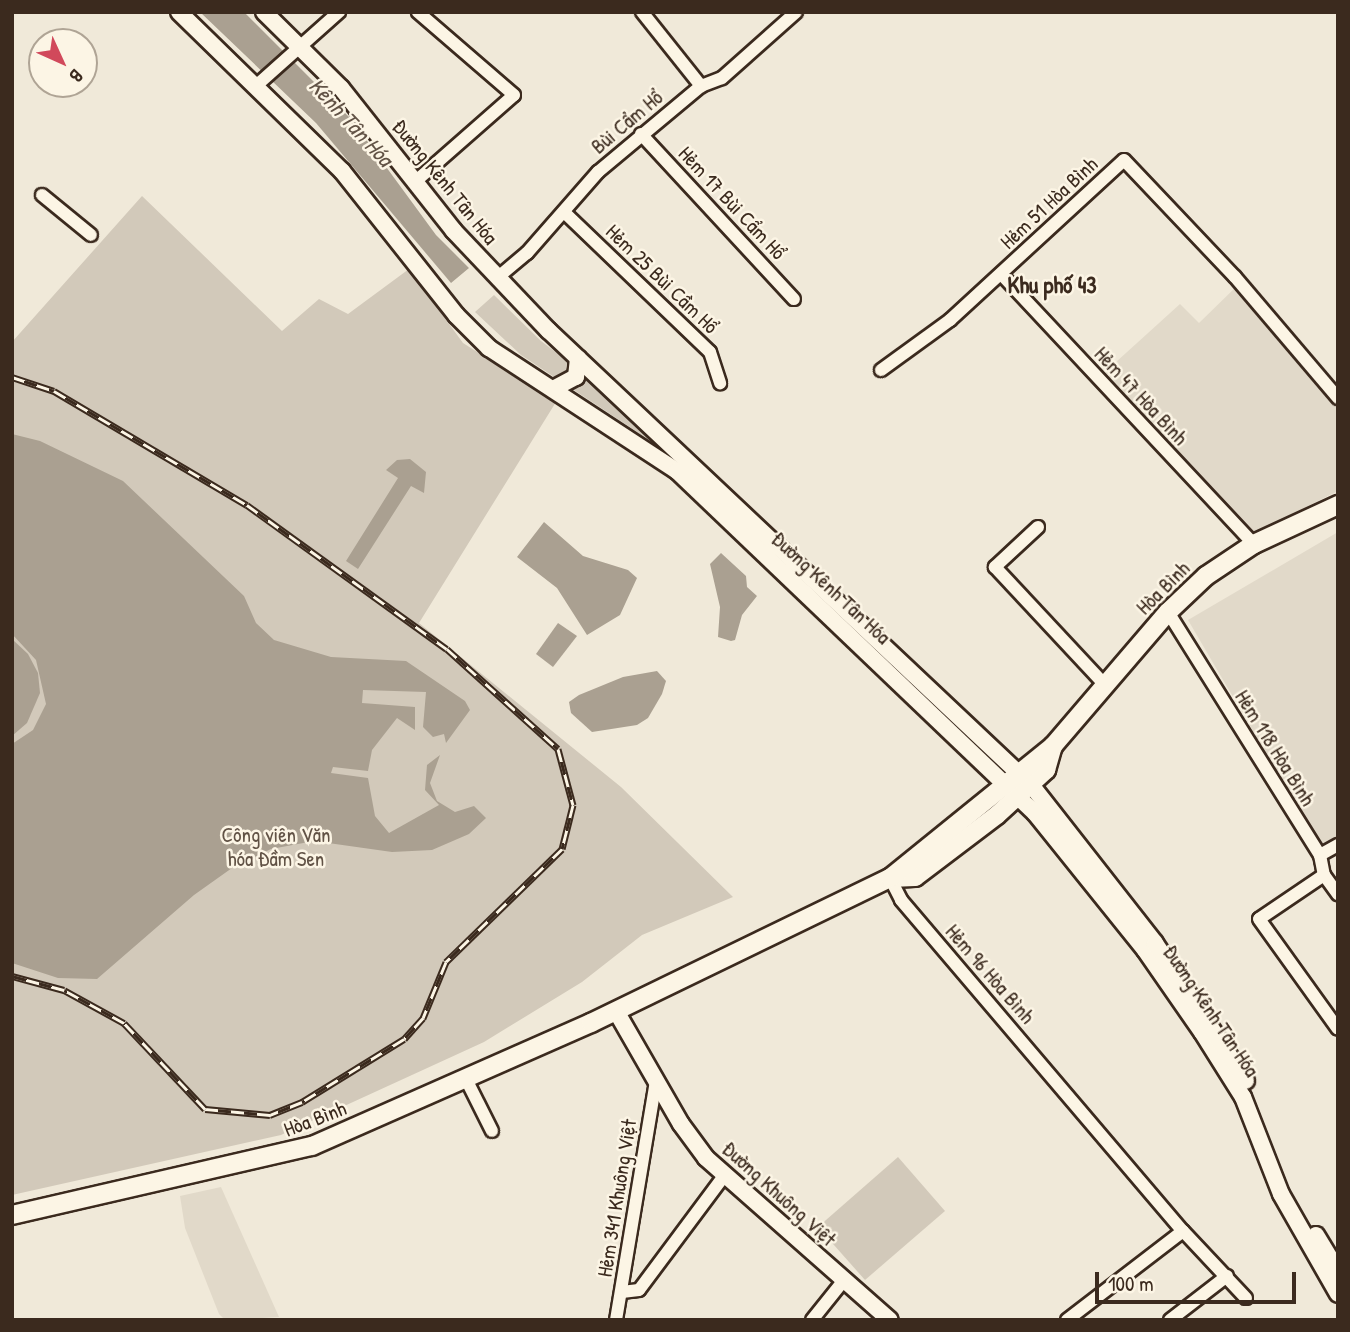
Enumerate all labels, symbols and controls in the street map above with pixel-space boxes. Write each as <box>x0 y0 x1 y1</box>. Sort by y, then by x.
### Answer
north arrow <box>28 28 98 98</box>
text: B <box>64 64 89 89</box>
water label: Kênh Tân Hóa <box>303 72 399 172</box>
street label: Bùi Cẩm Hổ <box>586 85 668 159</box>
street label: Đường Kênh Tân Hóa <box>387 114 503 250</box>
street label: Hẻm 17 Bùi Cẩm Hổ <box>673 141 791 265</box>
street label: Hẻm 51 Hòa Bình <box>995 152 1103 254</box>
street label: Hẻm 25 Bùi Cầm Hổ <box>601 219 723 339</box>
district label: Khu phố 43 <box>1007 271 1097 299</box>
street label: Hẻm 47 Hòa Bình <box>1089 342 1193 450</box>
street label: Đường Kênh Tân Hóa <box>766 526 896 650</box>
street label: Hòa Bình <box>1131 556 1195 620</box>
street label: Hẻm 118 Hòa Bình <box>1229 686 1321 810</box>
park label: Công viên Văn hóa Đầm Sen <box>222 822 330 872</box>
street label: Hẻm 96 Hòa Bình <box>940 919 1040 1029</box>
street label: Đường Kênh Tân Hóa <box>1158 940 1264 1082</box>
street label: Hòa Bình <box>280 1096 350 1142</box>
street label: Hẻm 341 Khuông Việt <box>592 1117 642 1279</box>
street label: Đường Khuông Việt <box>717 1136 841 1252</box>
scale bar <box>1098 1258 1299 1302</box>
text: 100 m <box>1108 1269 1154 1298</box>

